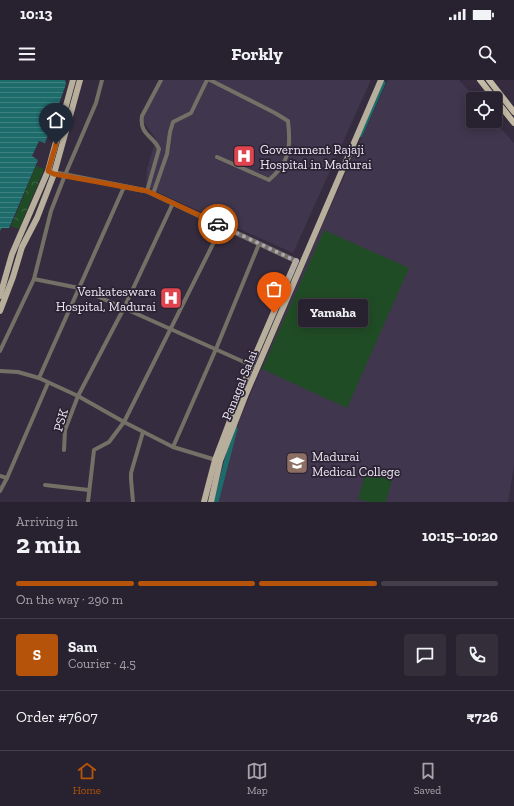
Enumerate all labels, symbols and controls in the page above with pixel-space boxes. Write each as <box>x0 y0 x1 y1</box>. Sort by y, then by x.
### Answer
text: 10:13 <box>20 5 52 23</box>
icon: menu <box>16 43 38 65</box>
text: Forkly <box>231 43 283 65</box>
icon: search <box>476 43 498 65</box>
map controls <box>466 92 502 128</box>
button: locate <box>466 92 502 128</box>
pin <box>39 103 73 144</box>
icon: home <box>45 109 67 131</box>
place label: Government Rajaji Hospital in Madurai <box>260 142 372 172</box>
hospital icon: Government Rajaji Hospital in Madurai <box>231 143 257 169</box>
courier <box>198 204 238 244</box>
icon: car <box>207 213 229 235</box>
pin <box>257 272 291 313</box>
icon: bag <box>263 278 285 300</box>
place label: Venkateswara Hospital, Madurai <box>56 284 157 314</box>
hospital icon: Venkateswara Hospital, Madurai <box>158 285 184 311</box>
callout: Yamaha <box>298 299 368 327</box>
text: Yamaha <box>310 305 356 320</box>
street label: Panagal Salai <box>219 348 260 422</box>
street label: PSK <box>50 407 71 433</box>
place label: Madurai Medical College <box>312 449 400 479</box>
school or university icon: Madurai Medical College <box>284 450 310 476</box>
text: Arriving in <box>16 514 78 529</box>
text: 10:15–10:20 <box>422 527 498 545</box>
text: 2 min <box>16 528 81 560</box>
text: On the way · 290 m <box>16 592 123 607</box>
button: chat <box>404 634 446 676</box>
button: phone <box>456 634 498 676</box>
text: Sam <box>68 638 97 656</box>
text: S <box>33 646 41 664</box>
text: Courier · 4.5 <box>68 656 136 671</box>
text: Order #7607 <box>16 708 98 726</box>
text: ₹726 <box>466 708 498 726</box>
tab: Home <box>73 760 101 797</box>
tab: Map <box>246 760 268 797</box>
tab: Saved <box>414 760 441 797</box>

